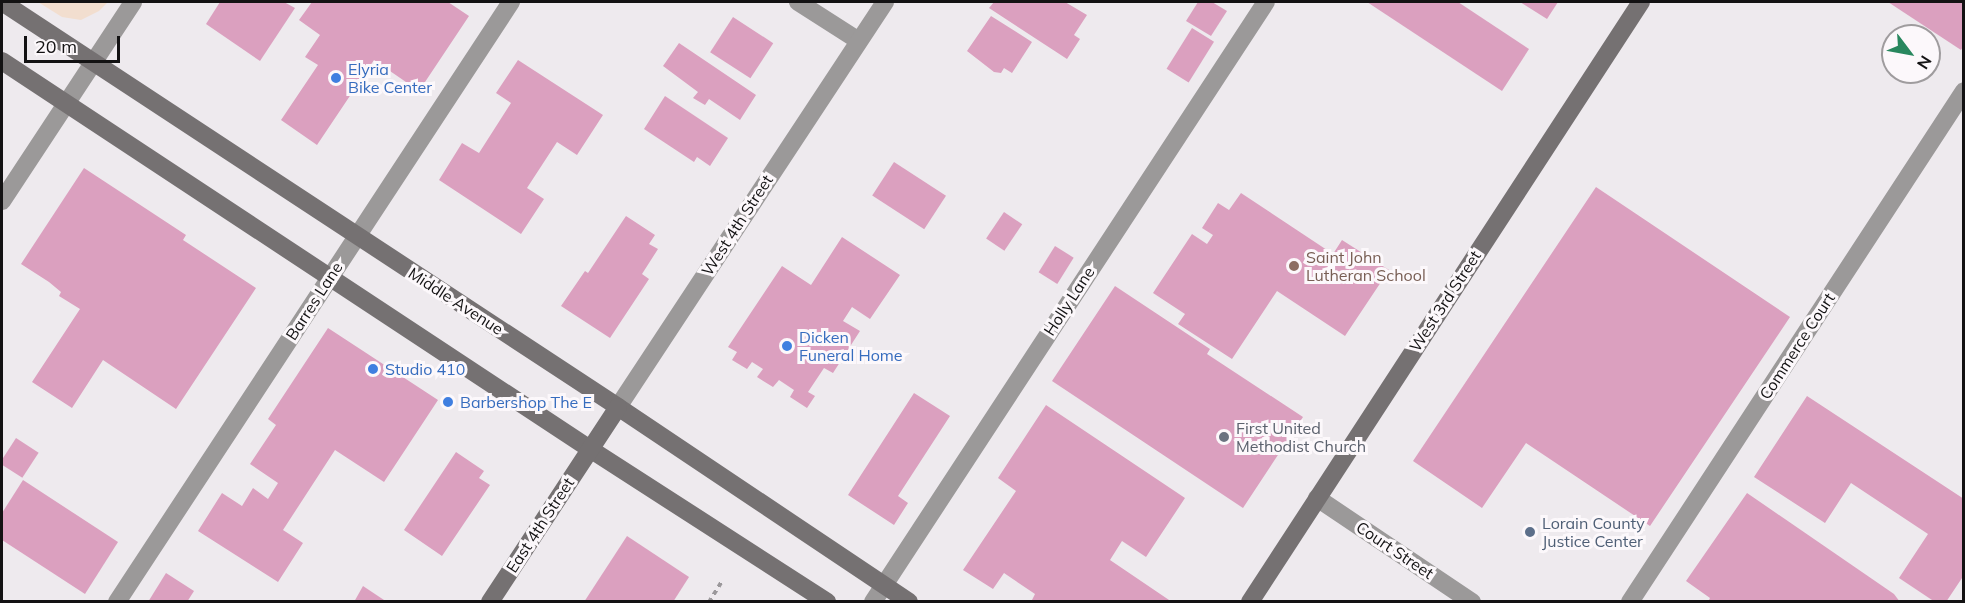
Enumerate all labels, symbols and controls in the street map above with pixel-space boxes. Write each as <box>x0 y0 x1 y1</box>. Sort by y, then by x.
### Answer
scale bar <box>27 24 123 62</box>
north arrow <box>1881 24 1941 84</box>
text: 20 m <box>35 35 77 58</box>
text: N <box>1913 52 1936 73</box>
place label: Elyria Bike Center <box>348 59 432 97</box>
marker: Elyria Bike Center <box>329 71 343 85</box>
street label: West 4th Street <box>697 171 777 279</box>
place label: Saint John Lutheran School <box>1306 247 1426 285</box>
street label: West 3rd Street <box>1405 247 1485 355</box>
street label: Barres Lane <box>282 258 346 344</box>
marker: Saint John Lutheran School <box>1287 259 1301 273</box>
street label: Middle Avenue <box>405 263 507 339</box>
street label: Holly Lane <box>1040 263 1098 339</box>
street label: Commerce Court <box>1755 289 1839 403</box>
place label: Dicken Funeral Home <box>799 327 903 365</box>
marker: Dicken Funeral Home <box>780 339 794 353</box>
place label: Studio 410 <box>385 359 465 379</box>
marker: Studio 410 <box>366 362 380 376</box>
place label: Barbershop The E <box>460 392 592 412</box>
marker: Barbershop The E <box>441 395 455 409</box>
place label: First United Methodist Church <box>1236 418 1366 456</box>
marker: First United Methodist Church <box>1217 430 1231 444</box>
street label: East 4th Street <box>502 474 578 576</box>
place label: Lorain County Justice Center <box>1542 513 1645 551</box>
street label: Court Street <box>1353 517 1437 583</box>
marker: Lorain County Justice Center <box>1523 525 1537 539</box>

